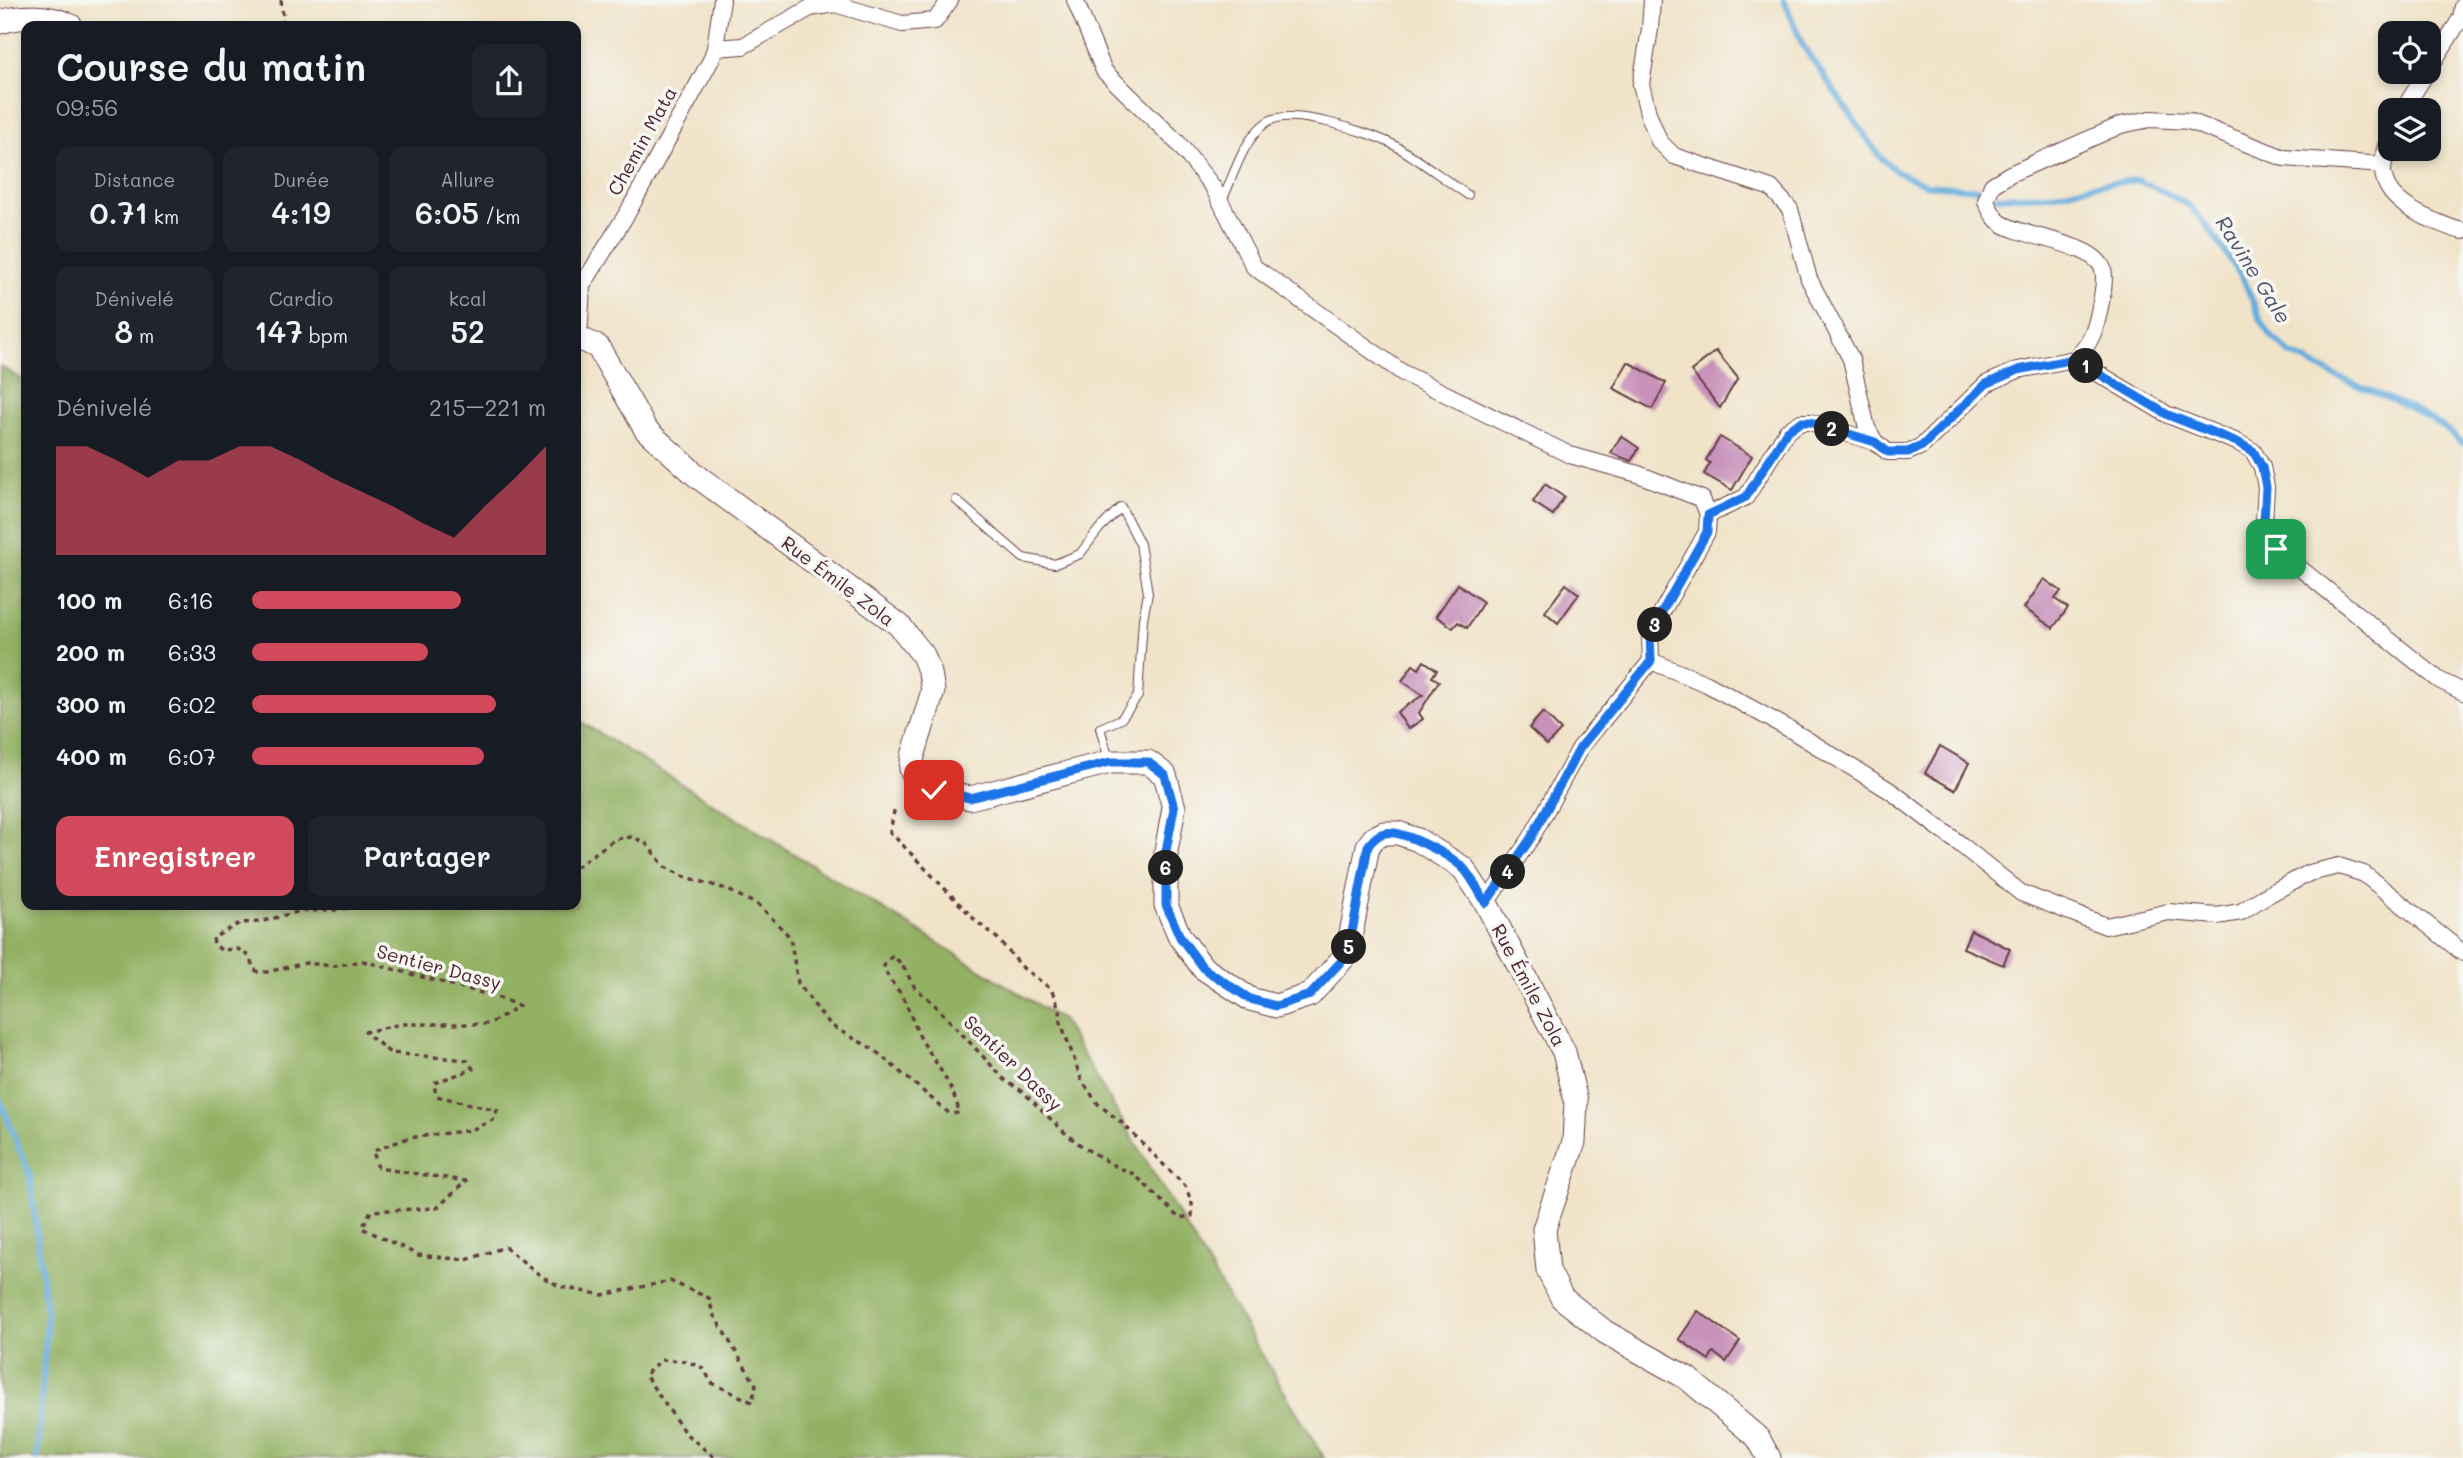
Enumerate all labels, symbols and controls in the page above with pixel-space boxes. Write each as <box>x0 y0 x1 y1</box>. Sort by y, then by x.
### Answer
map controls <box>2378 21 2441 161</box>
button: locate <box>2378 21 2441 84</box>
text: Course du matin <box>56 41 366 91</box>
button: share <box>472 44 546 118</box>
street label: Chemin Mata <box>601 82 682 200</box>
text: 09:56 <box>56 92 118 122</box>
button: layers <box>2378 98 2441 161</box>
text: Distance <box>93 167 175 192</box>
text: Durée <box>273 167 329 192</box>
text: Allure <box>440 167 495 192</box>
text: 0.71 <box>90 192 148 232</box>
text: 4:19 <box>271 192 331 232</box>
text: 6:05 <box>415 192 479 232</box>
text: km <box>148 204 179 229</box>
text: /km <box>479 204 520 229</box>
water label: Ravine Gale <box>2210 210 2298 328</box>
text: Dénivelé <box>95 286 174 311</box>
text: Cardio <box>269 286 333 311</box>
text: kcal <box>449 286 487 311</box>
text: 8 <box>114 311 133 351</box>
text: 147 <box>254 311 303 351</box>
text: 52 <box>451 311 485 351</box>
text: m <box>133 323 154 348</box>
text: bpm <box>303 323 348 348</box>
pin: 1 <box>2068 348 2104 384</box>
text: 1 <box>2081 353 2090 378</box>
text: Dénivelé <box>56 392 152 422</box>
text: 215–221 m <box>429 392 546 422</box>
pin: 2 <box>1814 412 1850 446</box>
text: 2 <box>1826 416 1837 441</box>
pin <box>2246 519 2306 579</box>
street label: Rue Émile Zola <box>777 530 900 631</box>
icon: arrive <box>2257 530 2295 568</box>
text: 100 m <box>56 585 122 615</box>
text: 6:16 <box>168 585 213 615</box>
pin: 3 <box>1638 608 1672 642</box>
text: 3 <box>1649 612 1660 637</box>
text: 200 m <box>56 637 125 667</box>
text: 6:33 <box>168 637 216 667</box>
text: 300 m <box>56 689 126 719</box>
text: 6:02 <box>168 689 216 719</box>
text: 400 m <box>56 741 127 771</box>
text: 6:07 <box>168 741 216 771</box>
pin <box>904 760 964 820</box>
icon: check <box>915 771 953 809</box>
button: Enregistrer <box>56 816 294 896</box>
button: Partager <box>308 816 546 896</box>
pin: 6 <box>1148 850 1184 886</box>
pin: 4 <box>1490 854 1526 890</box>
text: 6 <box>1160 855 1171 880</box>
text: 4 <box>1501 859 1514 884</box>
street label: Rue Émile Zola <box>1487 919 1572 1050</box>
pin: 5 <box>1332 930 1366 964</box>
text: 5 <box>1343 934 1354 959</box>
street label: Sentier Dassy <box>374 938 504 995</box>
street label: Sentier Dassy <box>959 1009 1068 1116</box>

